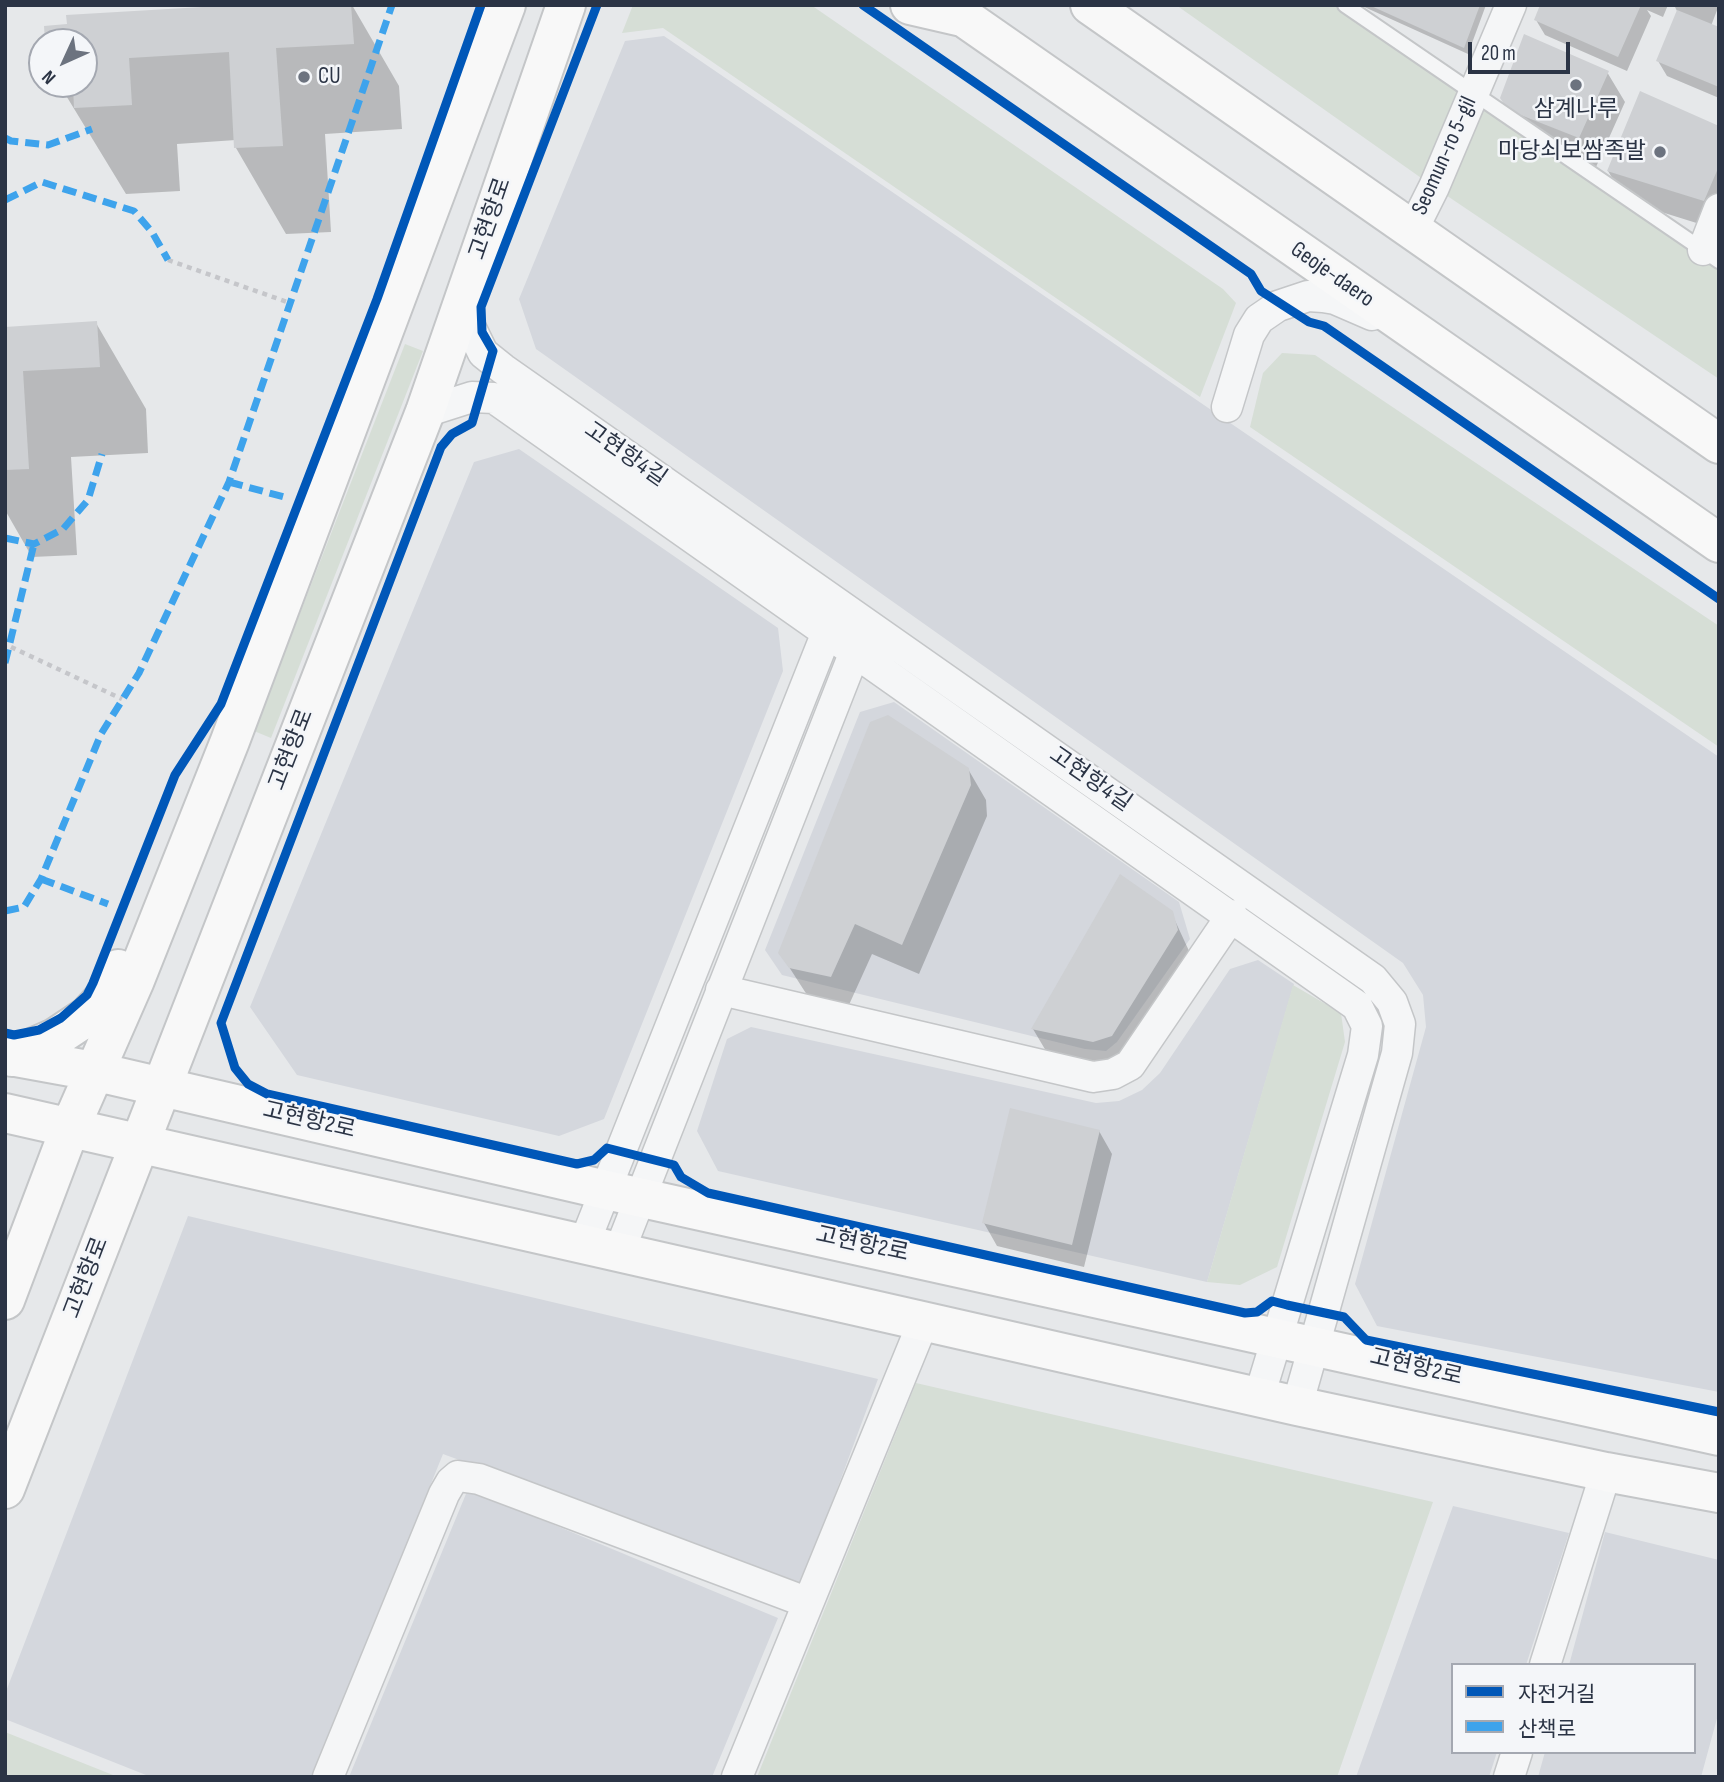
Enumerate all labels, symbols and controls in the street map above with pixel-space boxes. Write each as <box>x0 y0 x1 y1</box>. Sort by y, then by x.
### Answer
north arrow <box>28 28 98 98</box>
scale bar <box>1472 28 1574 72</box>
text: 20 m <box>1481 41 1516 66</box>
place label: CU <box>318 63 341 91</box>
text: N <box>37 65 61 89</box>
marker: CU <box>296 69 312 85</box>
marker: 삼계나루 <box>1568 77 1584 93</box>
street label: Seomun-ro 5-gil <box>1407 93 1483 219</box>
place label: 삼계나루 <box>1534 96 1618 124</box>
place label: 마당쇠보쌈족발 <box>1498 138 1646 166</box>
marker: 마당쇠보쌈족발 <box>1652 144 1668 160</box>
street label: 고현항로 <box>464 174 518 264</box>
street label: Geoje-daero <box>1285 236 1379 314</box>
street label: 고현항4길 <box>578 417 672 493</box>
street label: 고현항로 <box>264 706 320 794</box>
street label: 고현항4길 <box>1043 742 1137 818</box>
street label: 고현항2로 <box>260 1097 358 1145</box>
street label: 고현항2로 <box>813 1222 911 1268</box>
street label: 고현항로 <box>59 1234 115 1322</box>
street label: 고현항2로 <box>1367 1344 1465 1392</box>
legend <box>1451 1663 1696 1754</box>
text: 자전거길 <box>1518 1682 1595 1707</box>
text: 산책로 <box>1518 1717 1576 1742</box>

